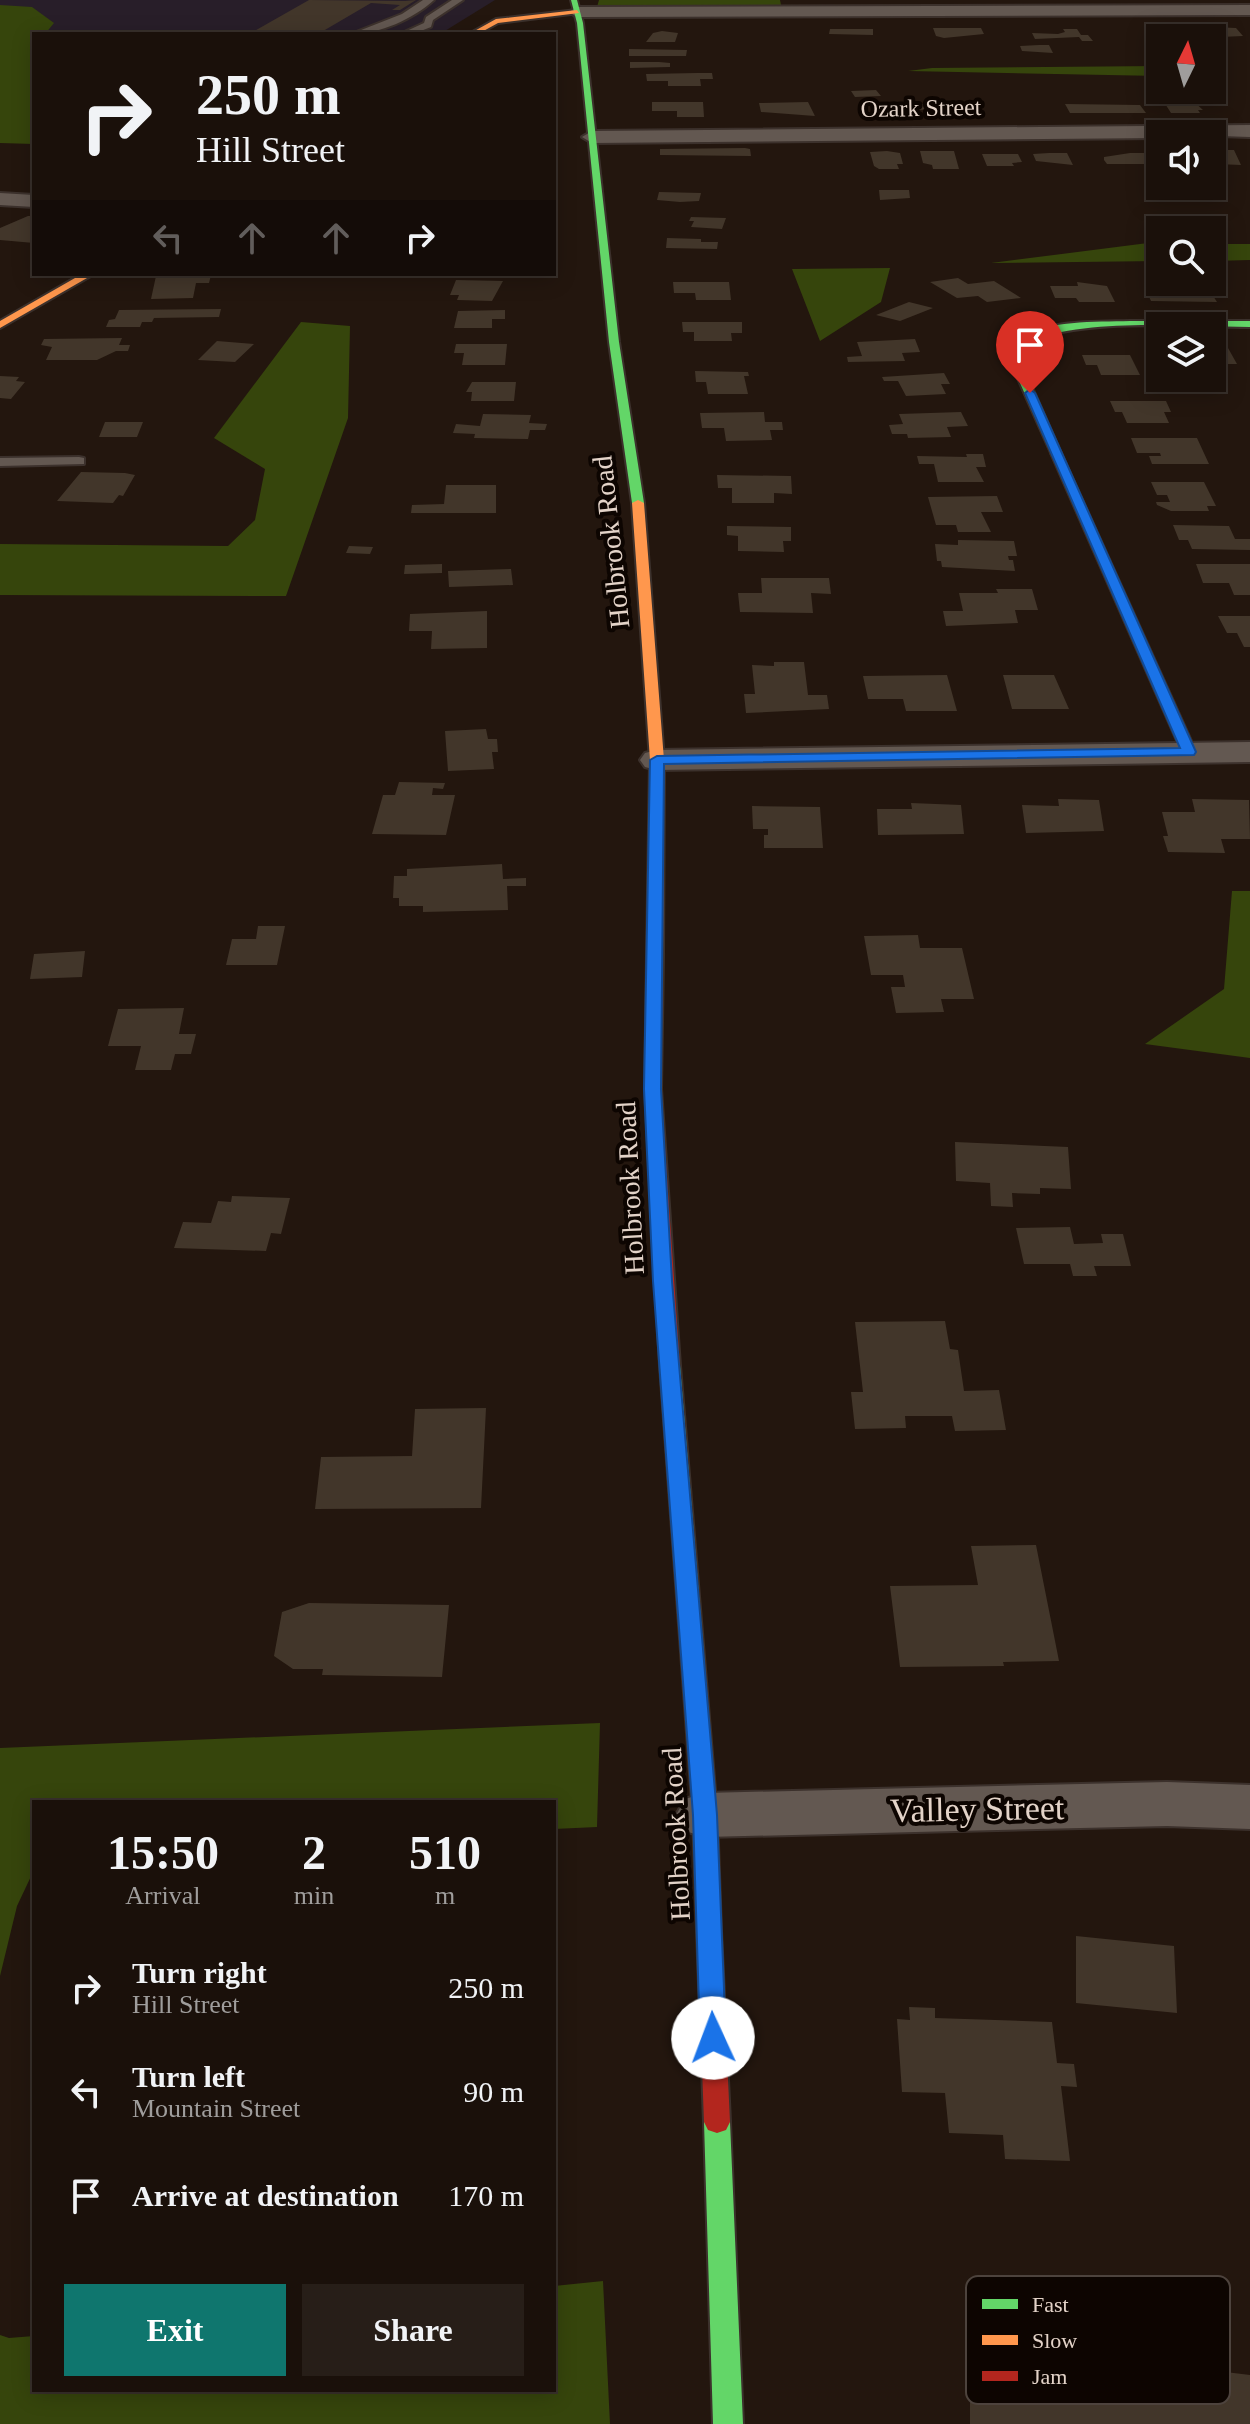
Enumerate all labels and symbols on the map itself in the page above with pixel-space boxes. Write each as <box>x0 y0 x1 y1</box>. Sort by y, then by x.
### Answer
north arrow <box>1146 24 1226 104</box>
street label: Ozark Street <box>860 94 982 122</box>
pin <box>996 311 1064 393</box>
street label: Holbrook Road <box>587 454 635 630</box>
street label: Holbrook Road <box>610 1101 650 1275</box>
street label: Holbrook Road <box>656 1747 696 1921</box>
street label: Valley Street <box>889 1789 1065 1829</box>
position arrow <box>671 1996 755 2080</box>
legend <box>966 2276 1230 2404</box>
text: Fast <box>1032 2292 1069 2317</box>
text: Slow <box>1032 2328 1077 2353</box>
text: Jam <box>1032 2364 1067 2389</box>

